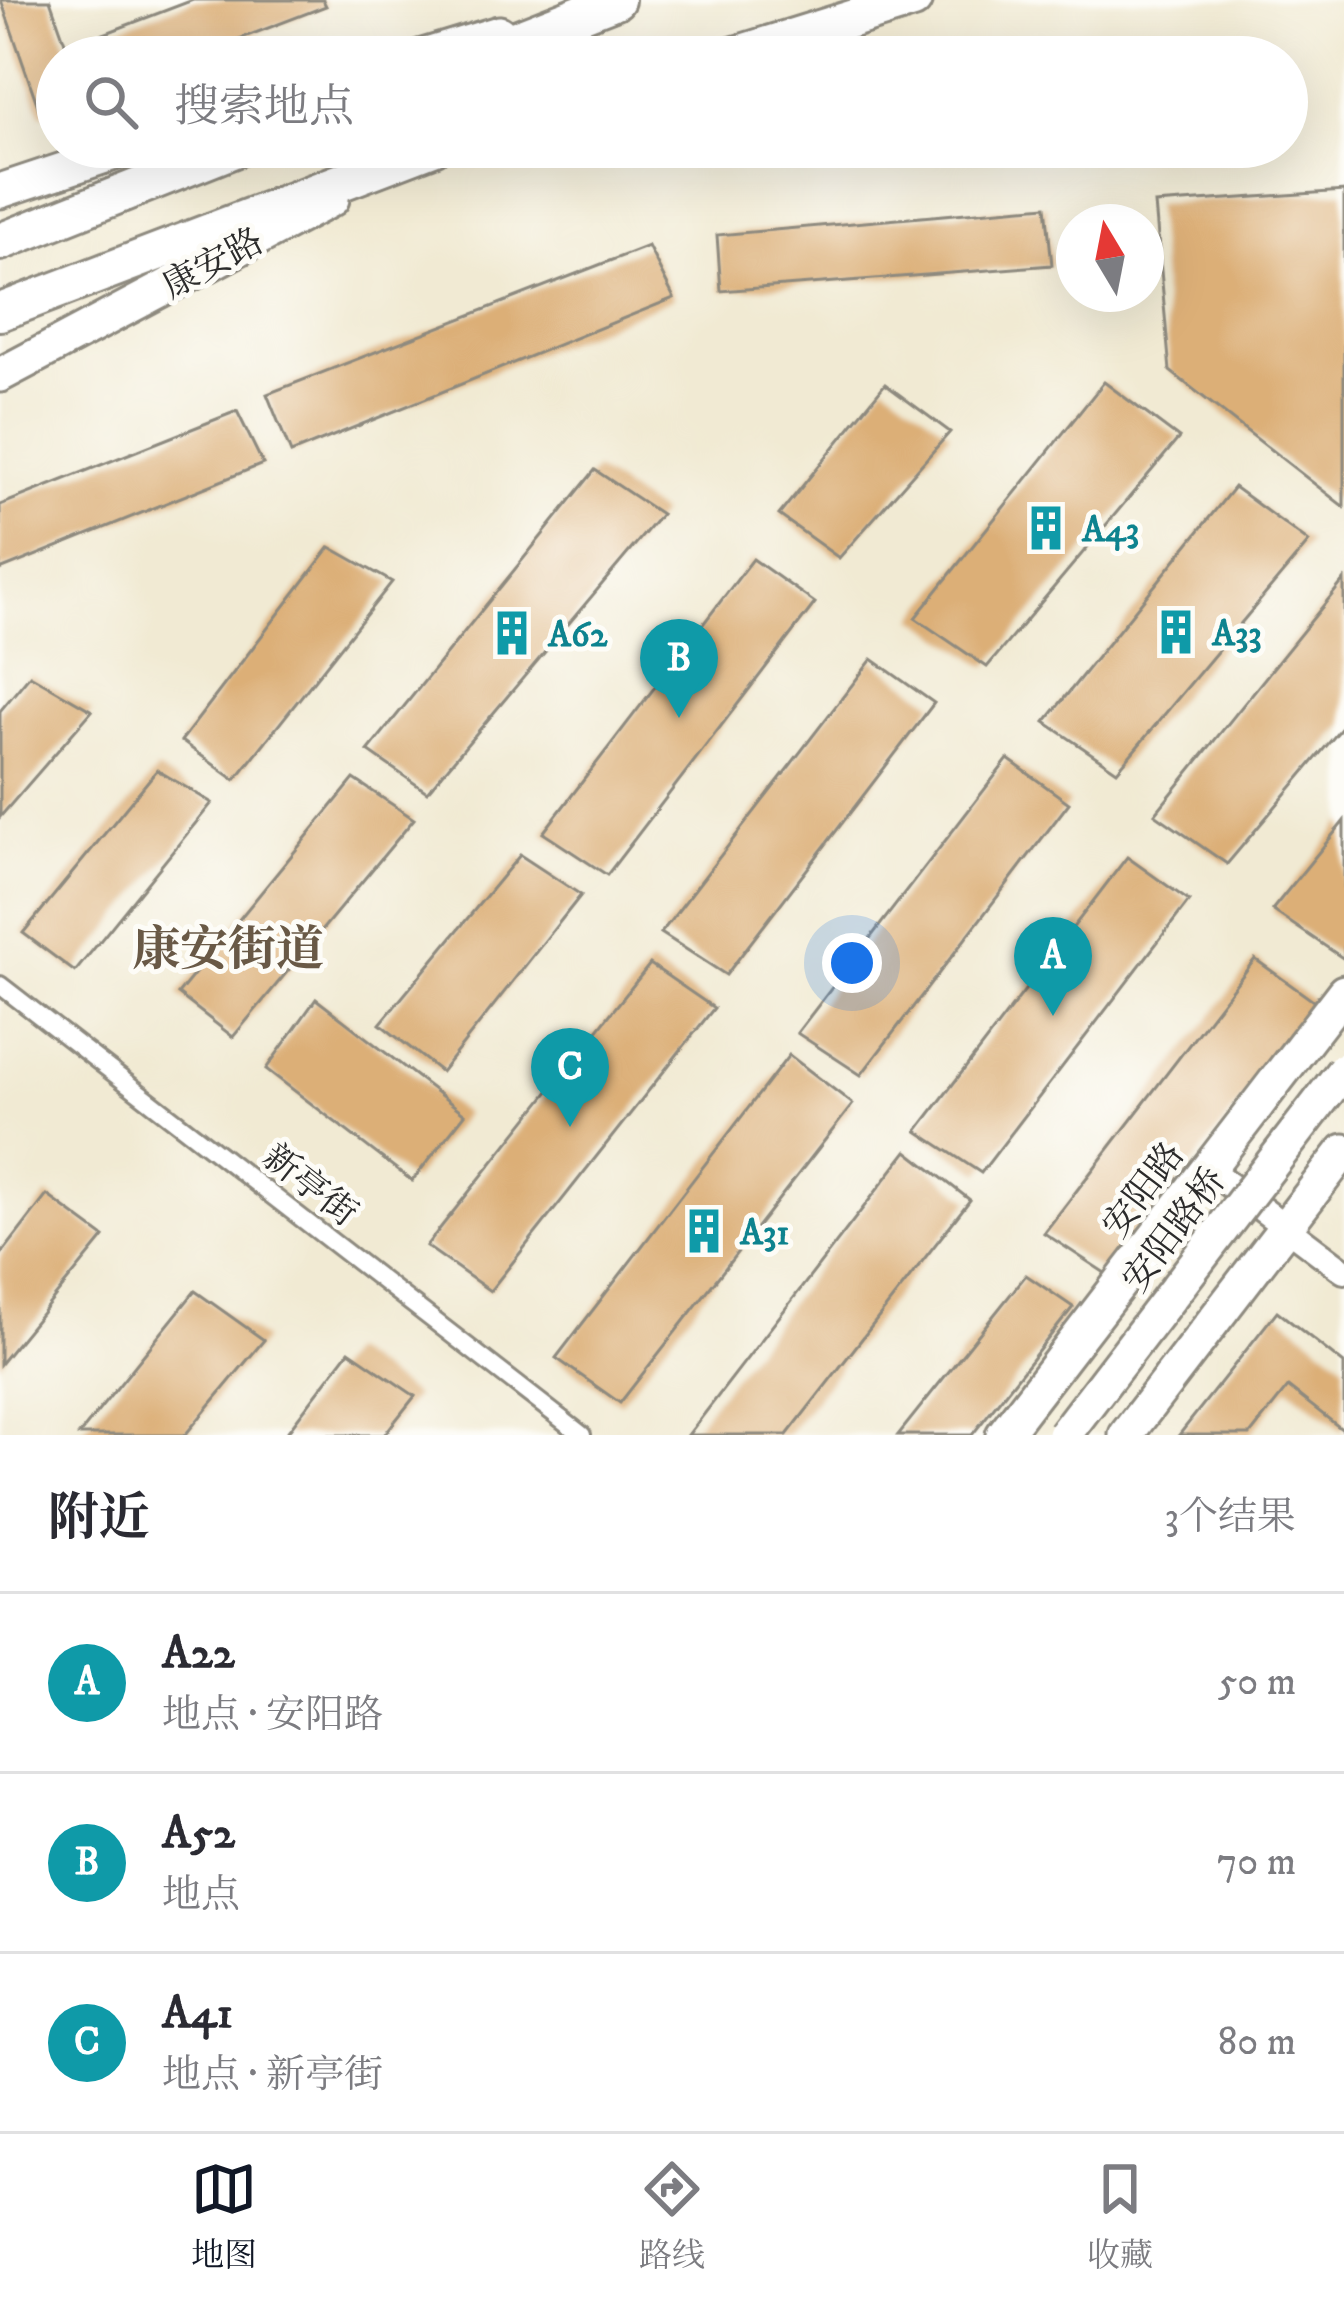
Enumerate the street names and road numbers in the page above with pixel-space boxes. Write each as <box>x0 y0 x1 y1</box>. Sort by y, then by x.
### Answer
street label: 康安路 <box>155 219 271 309</box>
street label: 安阳路 <box>1094 1134 1194 1247</box>
street label: 新亭街 <box>253 1135 366 1237</box>
street label: 安阳路桥 <box>1114 1159 1236 1302</box>

